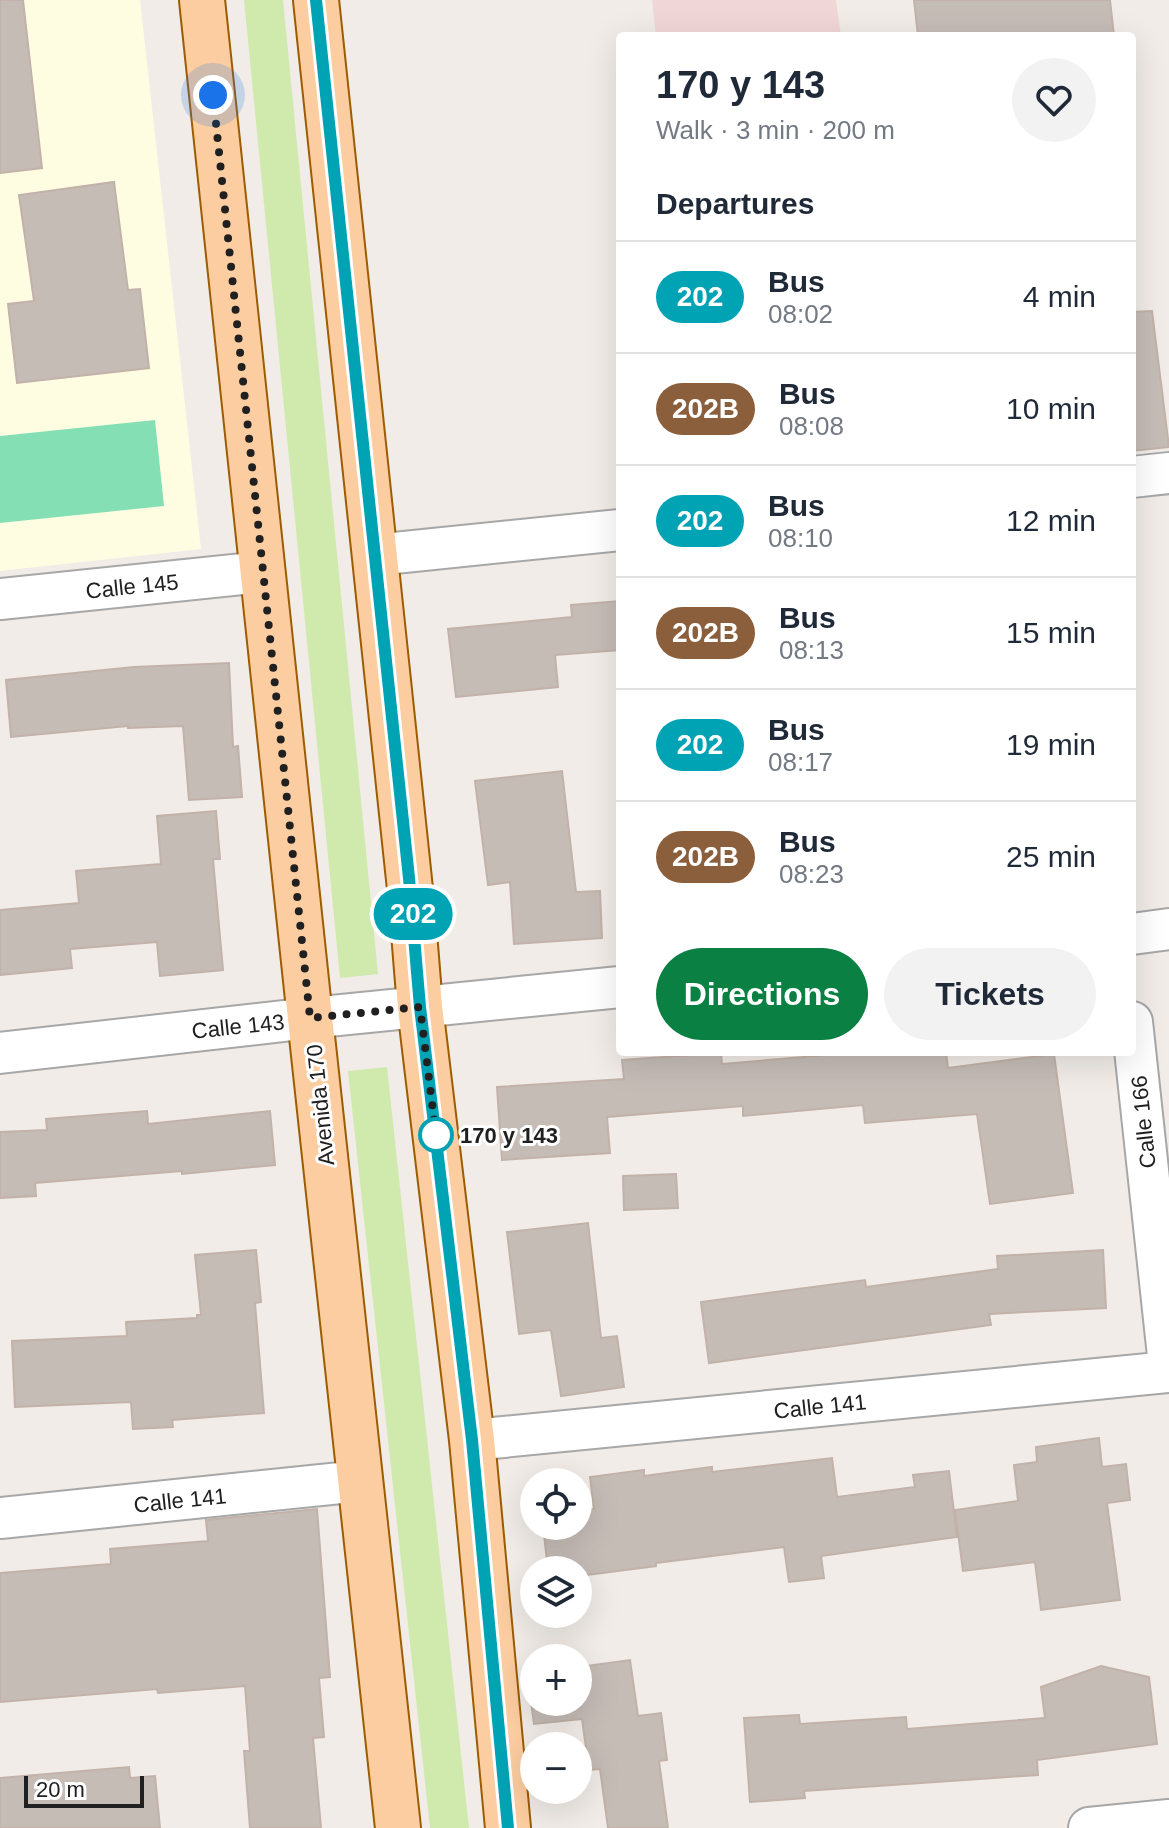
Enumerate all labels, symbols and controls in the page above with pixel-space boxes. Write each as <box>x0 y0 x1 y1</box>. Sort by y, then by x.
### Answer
button: heart <box>1012 58 1096 142</box>
text: 170 y 143 <box>656 64 825 106</box>
your location <box>193 75 233 115</box>
text: Walk · 3 min · 200 m <box>656 115 895 145</box>
text: Departures <box>656 187 814 220</box>
text: Bus <box>768 265 825 298</box>
text: 4 min <box>1023 280 1096 313</box>
text: 202 <box>677 281 723 312</box>
text: 08:02 <box>768 299 833 329</box>
text: Bus <box>779 377 836 410</box>
text: 10 min <box>1006 392 1096 425</box>
text: 202B <box>672 393 739 424</box>
text: 08:08 <box>779 411 844 441</box>
text: Bus <box>768 489 825 522</box>
text: 12 min <box>1006 504 1096 537</box>
text: 202 <box>677 505 723 536</box>
text: 08:10 <box>768 523 833 553</box>
street label: Calle 145 <box>85 569 180 604</box>
text: Bus <box>779 601 836 634</box>
text: 15 min <box>1006 616 1096 649</box>
text: 202B <box>672 617 739 648</box>
text: 08:13 <box>779 635 844 665</box>
text: Bus <box>768 713 825 746</box>
text: 19 min <box>1006 728 1096 761</box>
text: 202 <box>677 729 723 760</box>
text: 08:17 <box>768 747 833 777</box>
text: Bus <box>779 825 836 858</box>
text: 25 min <box>1006 840 1096 873</box>
text: 202B <box>672 841 739 872</box>
text: 08:23 <box>779 859 844 889</box>
line badge: 202 <box>367 888 459 940</box>
text: 202 <box>390 898 436 929</box>
button: Directions <box>656 948 868 1040</box>
button: Tickets <box>884 948 1096 1040</box>
street label: Calle 143 <box>191 1009 286 1044</box>
street label: Avenida 170 <box>302 1043 339 1167</box>
street label: Calle 166 <box>1126 1074 1161 1169</box>
marker: 170 y 143 <box>419 1118 453 1152</box>
place label: 170 y 143 <box>460 1123 558 1148</box>
street label: Calle 141 <box>773 1389 868 1424</box>
map controls <box>520 1468 592 1804</box>
button: locate <box>520 1468 592 1540</box>
street label: Calle 141 <box>133 1483 228 1518</box>
button: layers <box>520 1556 592 1628</box>
button: + <box>520 1644 592 1716</box>
button: − <box>520 1732 592 1804</box>
scale bar <box>24 1772 144 1808</box>
text: 20 m <box>36 1777 85 1802</box>

